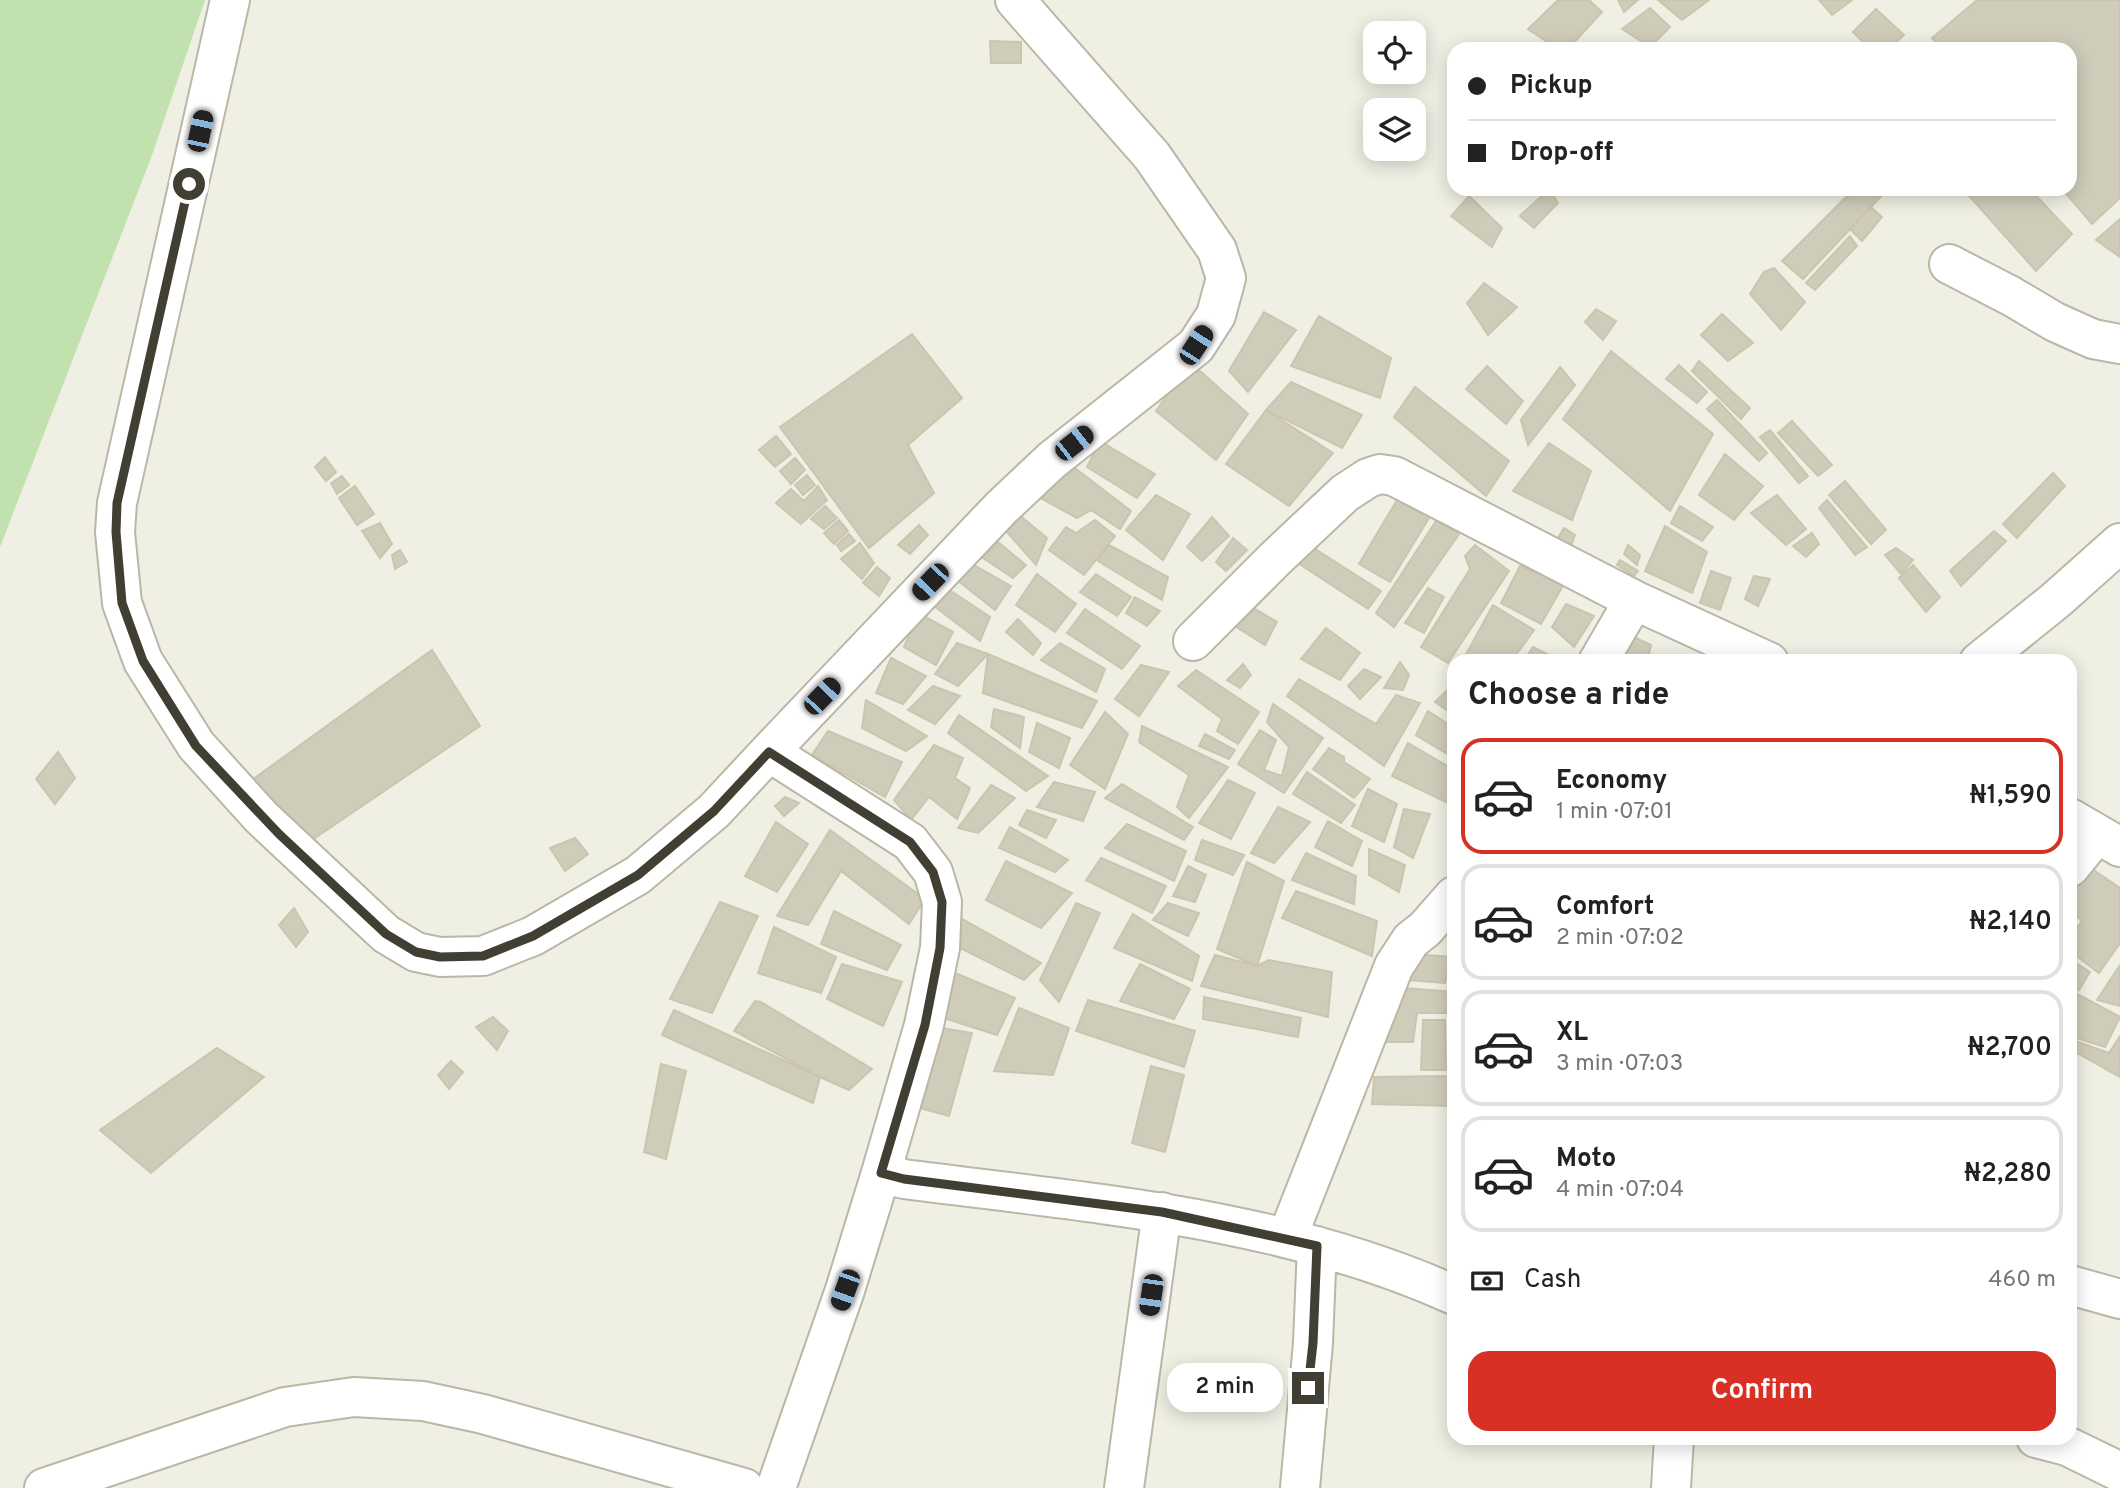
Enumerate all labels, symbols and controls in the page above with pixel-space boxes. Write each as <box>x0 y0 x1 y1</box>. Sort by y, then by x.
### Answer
map controls <box>1363 21 1426 161</box>
button: locate <box>1363 21 1426 84</box>
text: Pickup <box>1510 70 1593 103</box>
button: layers <box>1363 98 1426 161</box>
car <box>186 108 215 154</box>
text: Drop-off <box>1510 137 1613 170</box>
route start <box>173 168 205 200</box>
car <box>1176 322 1217 368</box>
car <box>1051 422 1098 464</box>
car <box>908 560 953 604</box>
car <box>800 674 845 718</box>
text: Choose a ride <box>1468 676 1669 716</box>
icon: car <box>1472 765 1535 828</box>
text: Economy <box>1556 765 1667 798</box>
text: ₦1,590 <box>1970 780 2052 813</box>
text: 1 min · 07:01 <box>1556 798 1673 827</box>
icon: car <box>1472 891 1535 954</box>
text: Comfort <box>1556 891 1654 924</box>
text: ₦2,140 <box>1969 906 2052 939</box>
text: 2 min · 07:02 <box>1556 924 1684 953</box>
icon: car <box>1472 1017 1535 1080</box>
text: XL <box>1556 1017 1588 1050</box>
text: ₦2,700 <box>1968 1032 2052 1065</box>
text: 3 min · 07:03 <box>1556 1050 1683 1079</box>
icon: car <box>1472 1143 1535 1206</box>
text: Moto <box>1556 1143 1616 1176</box>
text: ₦2,280 <box>1964 1158 2052 1191</box>
text: 4 min · 07:04 <box>1556 1176 1684 1205</box>
icon: cash <box>1468 1262 1506 1300</box>
text: Cash <box>1524 1264 1581 1297</box>
text: 460 m <box>1988 1266 2056 1295</box>
car <box>828 1267 863 1313</box>
car <box>1138 1273 1165 1317</box>
button: Confirm <box>1468 1351 2056 1431</box>
callout: 2 min <box>1168 1364 1284 1412</box>
route end <box>1292 1372 1324 1404</box>
text: 2 min <box>1195 1373 1255 1402</box>

